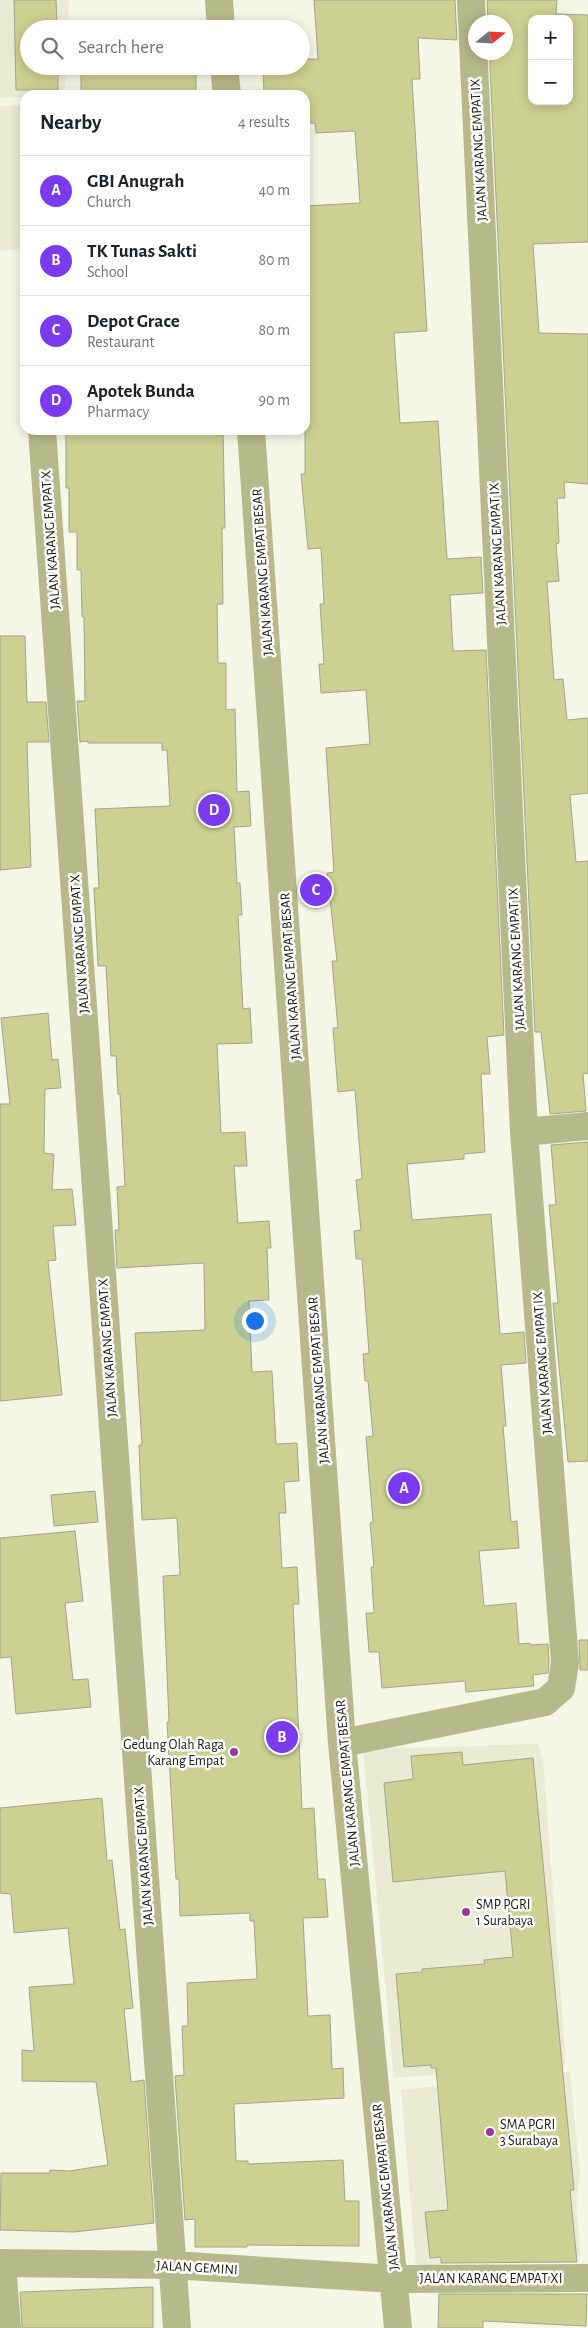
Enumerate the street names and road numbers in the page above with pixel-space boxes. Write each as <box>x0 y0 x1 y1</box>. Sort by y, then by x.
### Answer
street label: JALAN KARANG EMPAT IX <box>468 78 490 222</box>
street label: JALAN KARANG EMPAT X <box>39 470 63 610</box>
street label: JALAN KARANG EMPAT IX <box>487 482 509 626</box>
street label: JALAN KARANG EMPAT BESAR <box>250 488 276 656</box>
street label: JALAN KARANG EMPAT X <box>68 874 92 1014</box>
street label: JALAN KARANG EMPAT IX <box>506 887 528 1031</box>
street label: JALAN KARANG EMPAT BESAR <box>278 892 304 1060</box>
street label: JALAN KARANG EMPAT X <box>96 1278 120 1418</box>
street label: JALAN KARANG EMPAT IX <box>531 1291 555 1435</box>
street label: JALAN KARANG EMPAT BESAR <box>306 1296 332 1464</box>
street label: JALAN KARANG EMPAT BESAR <box>334 1699 362 1867</box>
street label: JALAN KARANG EMPAT X <box>132 1786 156 1926</box>
street label: JALAN KARANG EMPAT BESAR <box>370 2103 402 2271</box>
street label: JALAN GEMINI <box>156 2259 238 2277</box>
street label: JALAN KARANG EMPAT XI <box>420 2272 562 2286</box>

